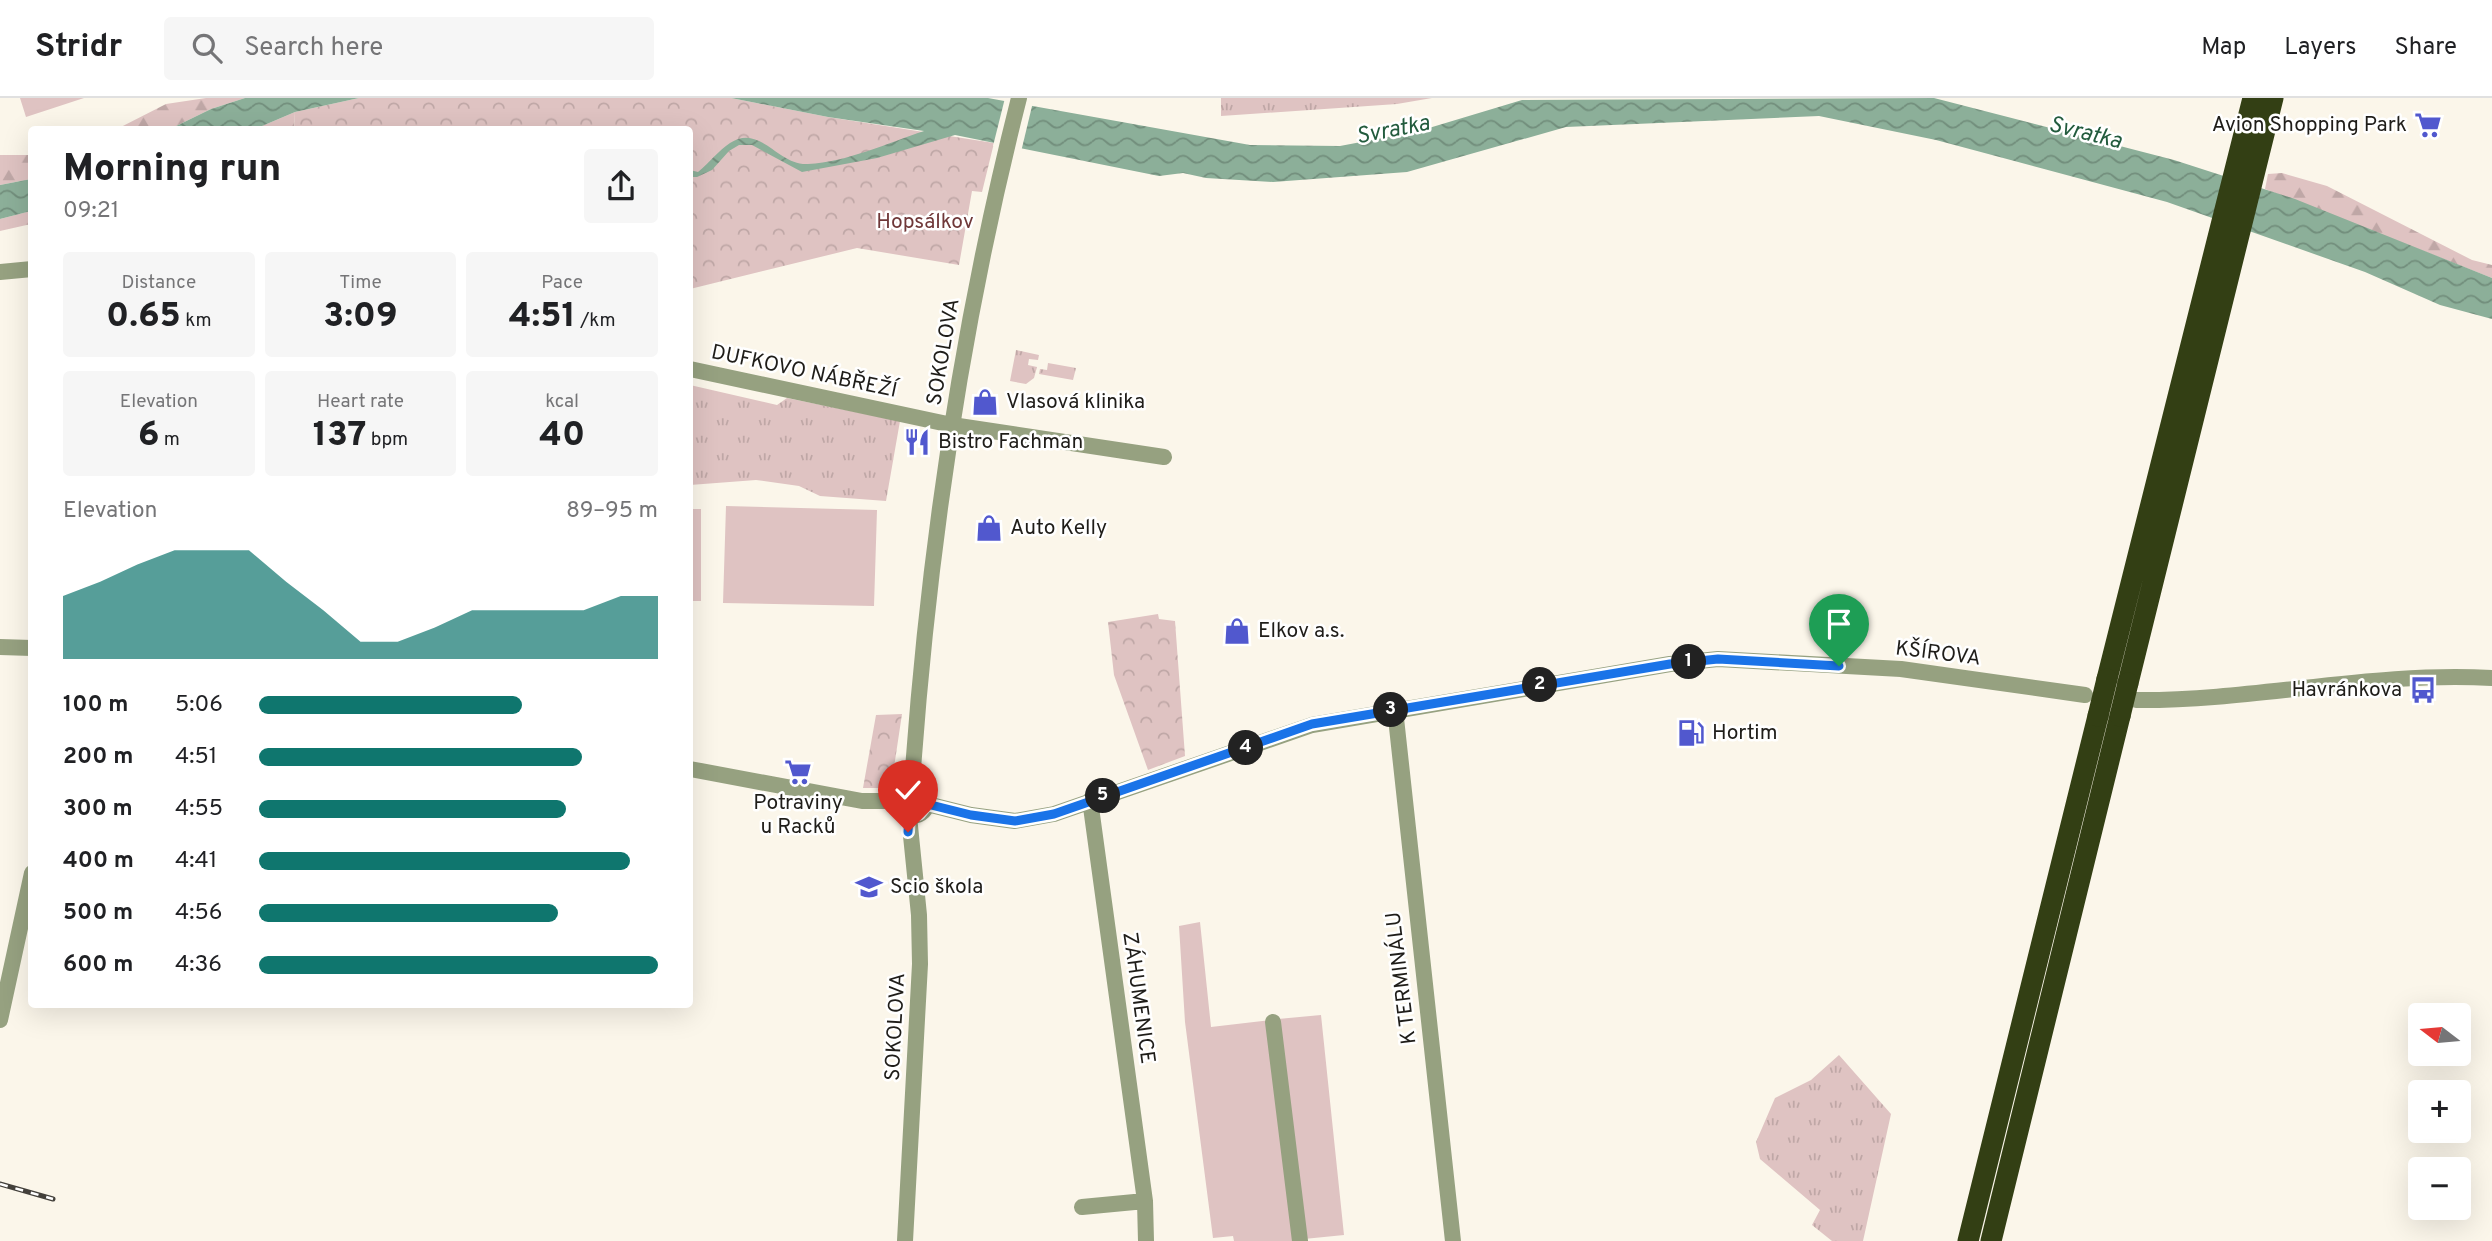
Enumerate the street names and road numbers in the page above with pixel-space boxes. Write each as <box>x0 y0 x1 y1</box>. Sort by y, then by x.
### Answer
street label: SOKOLOVA <box>921 296 967 408</box>
street label: DUFKOVO NÁBŘEŽÍ <box>708 338 902 405</box>
street label: KŠÍROVA <box>1894 634 1982 673</box>
street label: K TERMINÁLU <box>1379 910 1424 1046</box>
street label: ZÁHUMENICE <box>1115 930 1162 1066</box>
street label: SOKOLOVA <box>880 972 912 1082</box>

